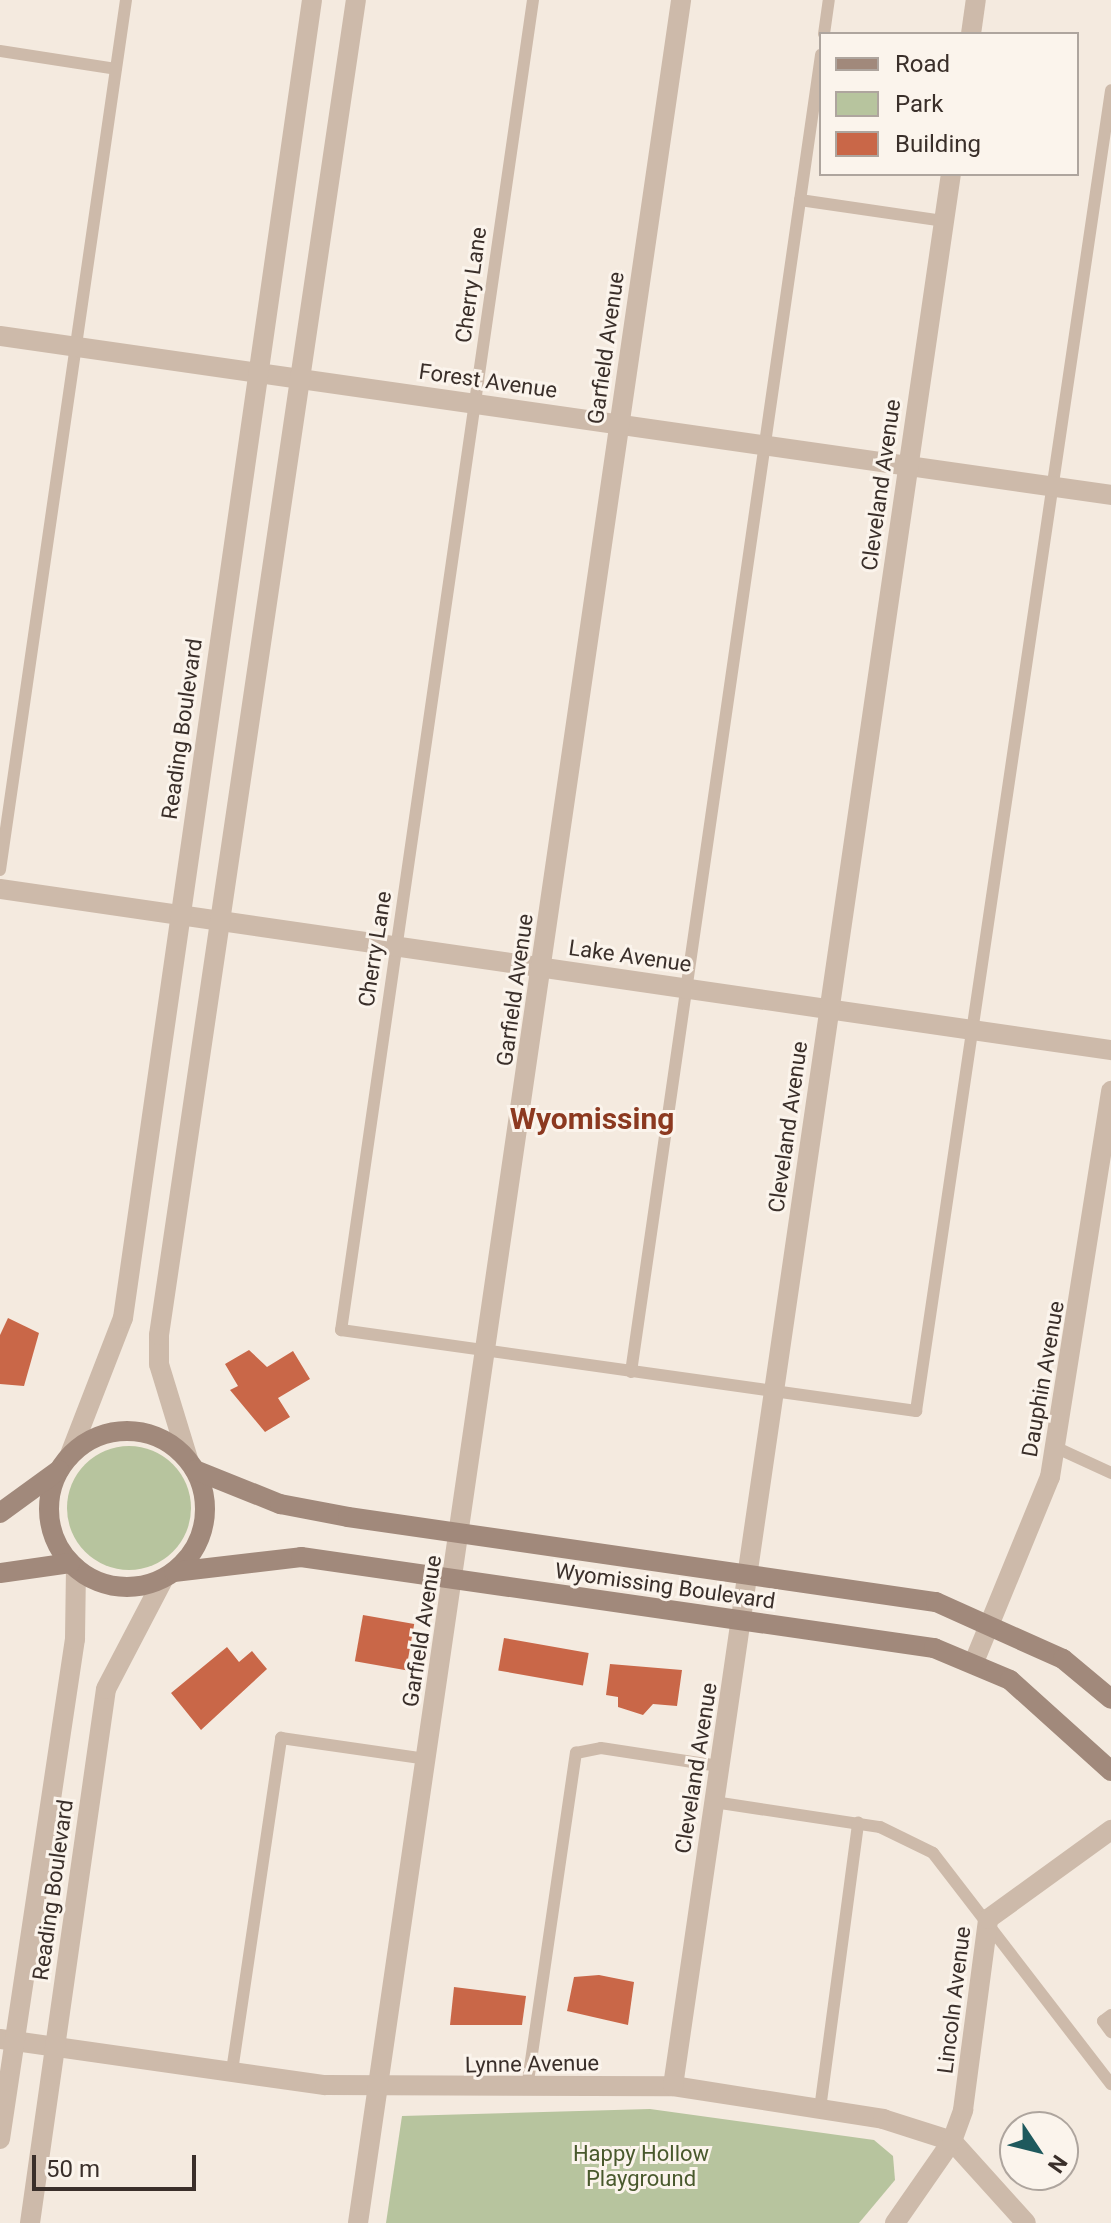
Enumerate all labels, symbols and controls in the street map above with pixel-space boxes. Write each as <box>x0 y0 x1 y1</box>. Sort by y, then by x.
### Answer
legend <box>819 32 1079 176</box>
text: Road <box>895 50 950 78</box>
text: Park <box>895 90 943 118</box>
text: Building <box>895 130 981 158</box>
street label: Cherry Lane <box>450 225 492 345</box>
street label: Garfield Avenue <box>582 270 630 426</box>
street label: Forest Avenue <box>417 358 559 404</box>
street label: Cleveland Avenue <box>856 398 906 572</box>
street label: Reading Boulevard <box>156 637 208 821</box>
street label: Cherry Lane <box>353 889 397 1009</box>
street label: Garfield Avenue <box>491 912 539 1068</box>
street label: Lake Avenue <box>567 934 693 978</box>
street label: Cleveland Avenue <box>763 1040 813 1214</box>
district label: Wyomissing <box>510 1101 674 1137</box>
street label: Dauphin Avenue <box>1016 1299 1070 1459</box>
street label: Garfield Avenue <box>397 1553 447 1709</box>
street label: Wyomissing Boulevard <box>553 1557 777 1615</box>
street label: Cleveland Avenue <box>669 1681 723 1855</box>
street label: Reading Boulevard <box>27 1798 79 1982</box>
street label: Lincoln Avenue <box>932 1925 976 2075</box>
street label: Lynne Avenue <box>465 2050 599 2078</box>
north arrow <box>999 2111 1079 2191</box>
scale bar <box>36 2139 200 2189</box>
park label: Happy Hollow Playground <box>573 2140 709 2192</box>
text: N <box>1043 2150 1072 2177</box>
text: 50 m <box>46 2155 100 2183</box>

